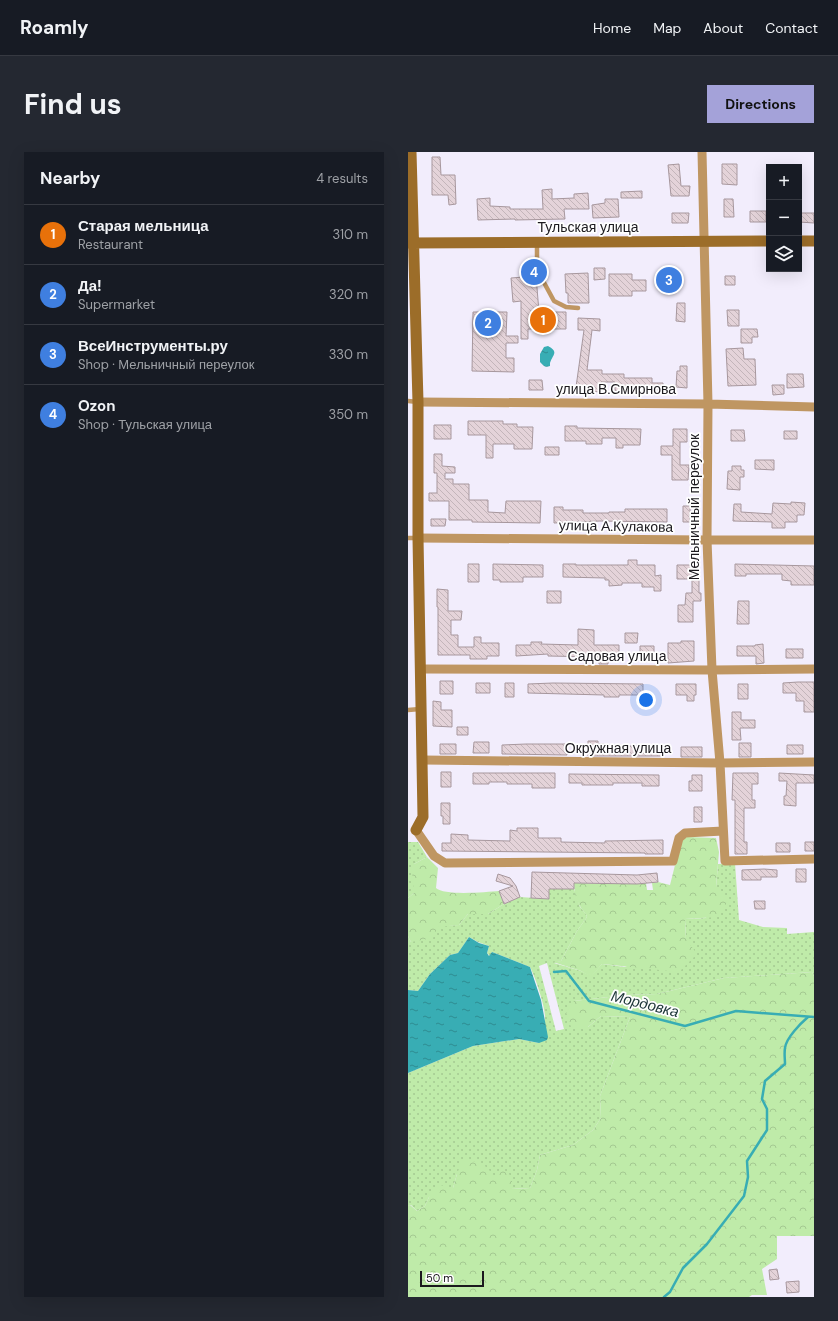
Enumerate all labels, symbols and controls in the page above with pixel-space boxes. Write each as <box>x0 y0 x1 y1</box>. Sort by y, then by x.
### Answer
text: Roamly <box>20 15 89 40</box>
text: Home <box>593 19 631 37</box>
text: Map <box>653 19 681 37</box>
text: About <box>703 19 743 37</box>
text: Contact <box>765 19 818 37</box>
button: Directions <box>707 85 814 123</box>
text: Find us <box>24 86 122 123</box>
map controls <box>766 164 802 272</box>
button: + <box>766 164 802 200</box>
text: Nearby <box>40 167 100 189</box>
text: 4 results <box>316 170 368 187</box>
button: − <box>766 200 802 236</box>
text: Старая мельница <box>78 216 209 236</box>
street label: Тульская улица <box>538 218 639 236</box>
text: 1 <box>51 226 55 243</box>
text: 310 m <box>333 226 368 243</box>
text: Restaurant <box>78 236 143 253</box>
button: layers <box>766 236 802 272</box>
pin: 4 <box>521 257 547 287</box>
pin: 3 <box>656 265 682 295</box>
text: Да! <box>78 276 102 296</box>
text: 2 <box>49 286 57 303</box>
text: 320 m <box>329 286 368 303</box>
text: Supermarket <box>78 296 155 313</box>
pin: 1 <box>530 305 556 335</box>
pin: 2 <box>475 308 501 338</box>
text: ВсеИнструменты.ру <box>78 336 228 356</box>
text: 3 <box>49 346 57 363</box>
text: 330 m <box>329 346 368 363</box>
text: Shop · Мельничный переулок <box>78 356 254 373</box>
street label: улица В.Смирнова <box>556 380 676 398</box>
text: Ozon <box>78 396 116 416</box>
text: 4 <box>49 406 57 423</box>
text: 350 m <box>328 406 368 423</box>
text: Shop · Тульская улица <box>78 416 212 433</box>
street label: Мельничный переулок <box>685 433 703 580</box>
street label: улица А.Кулакова <box>559 516 673 536</box>
street label: Садовая улица <box>568 647 667 665</box>
your location <box>636 690 656 710</box>
street label: Окружная улица <box>565 739 671 757</box>
water label: Мордовка <box>609 986 681 1022</box>
scale bar <box>420 1269 484 1288</box>
text: 50 m <box>426 1271 453 1285</box>

